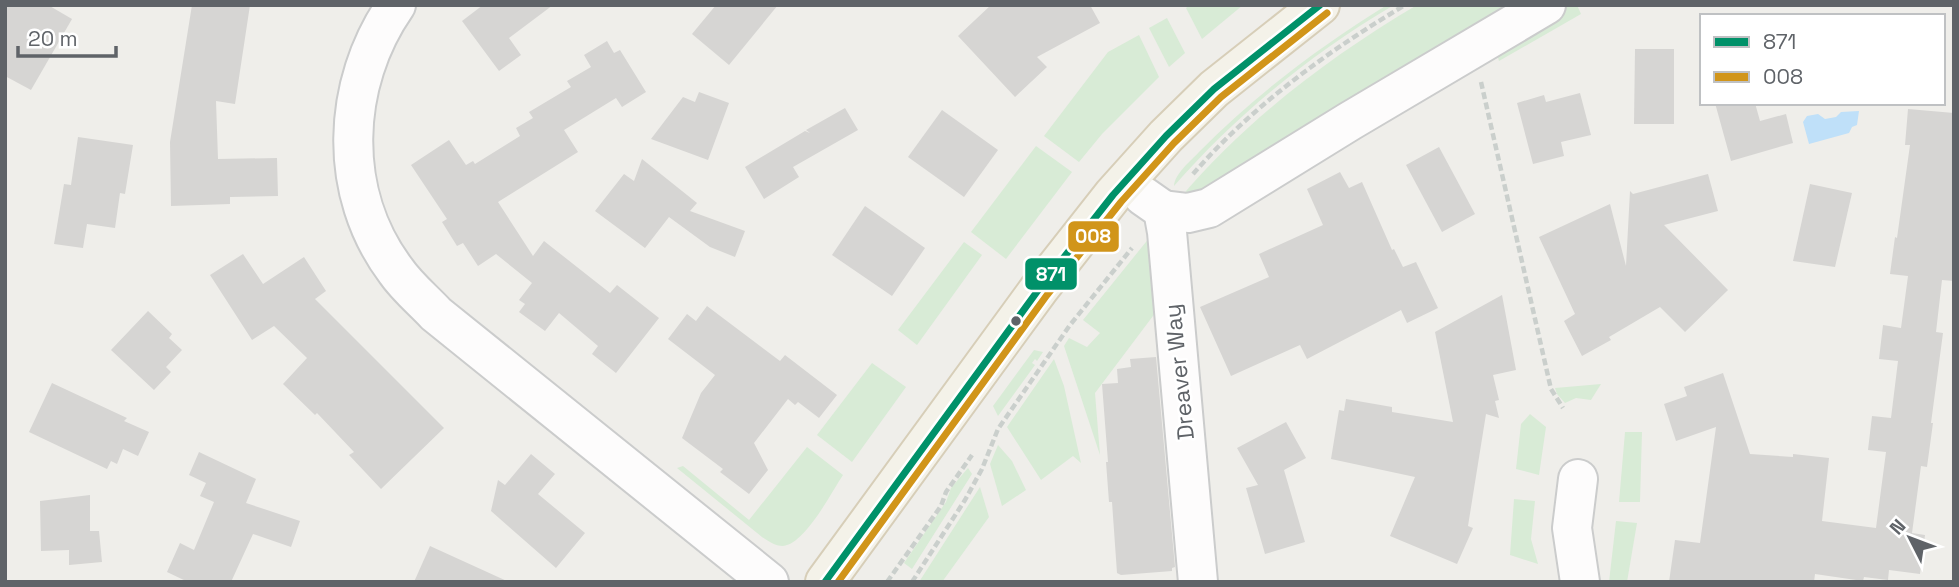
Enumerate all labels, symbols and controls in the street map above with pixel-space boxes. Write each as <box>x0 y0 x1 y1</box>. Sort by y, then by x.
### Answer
scale bar <box>18 14 116 58</box>
legend <box>1700 14 1945 105</box>
text: 20 m <box>28 25 78 52</box>
text: 871 <box>1763 28 1796 55</box>
text: 008 <box>1763 63 1803 90</box>
line badge: 008 <box>1067 220 1120 253</box>
text: 008 <box>1075 224 1111 249</box>
line badge: 871 <box>1024 257 1078 291</box>
text: 871 <box>1036 262 1066 287</box>
street label: Dreaver Way <box>1157 303 1201 441</box>
unlabelled marker <box>1009 314 1023 328</box>
north arrow <box>1875 503 1945 573</box>
text: N <box>1884 514 1911 540</box>

